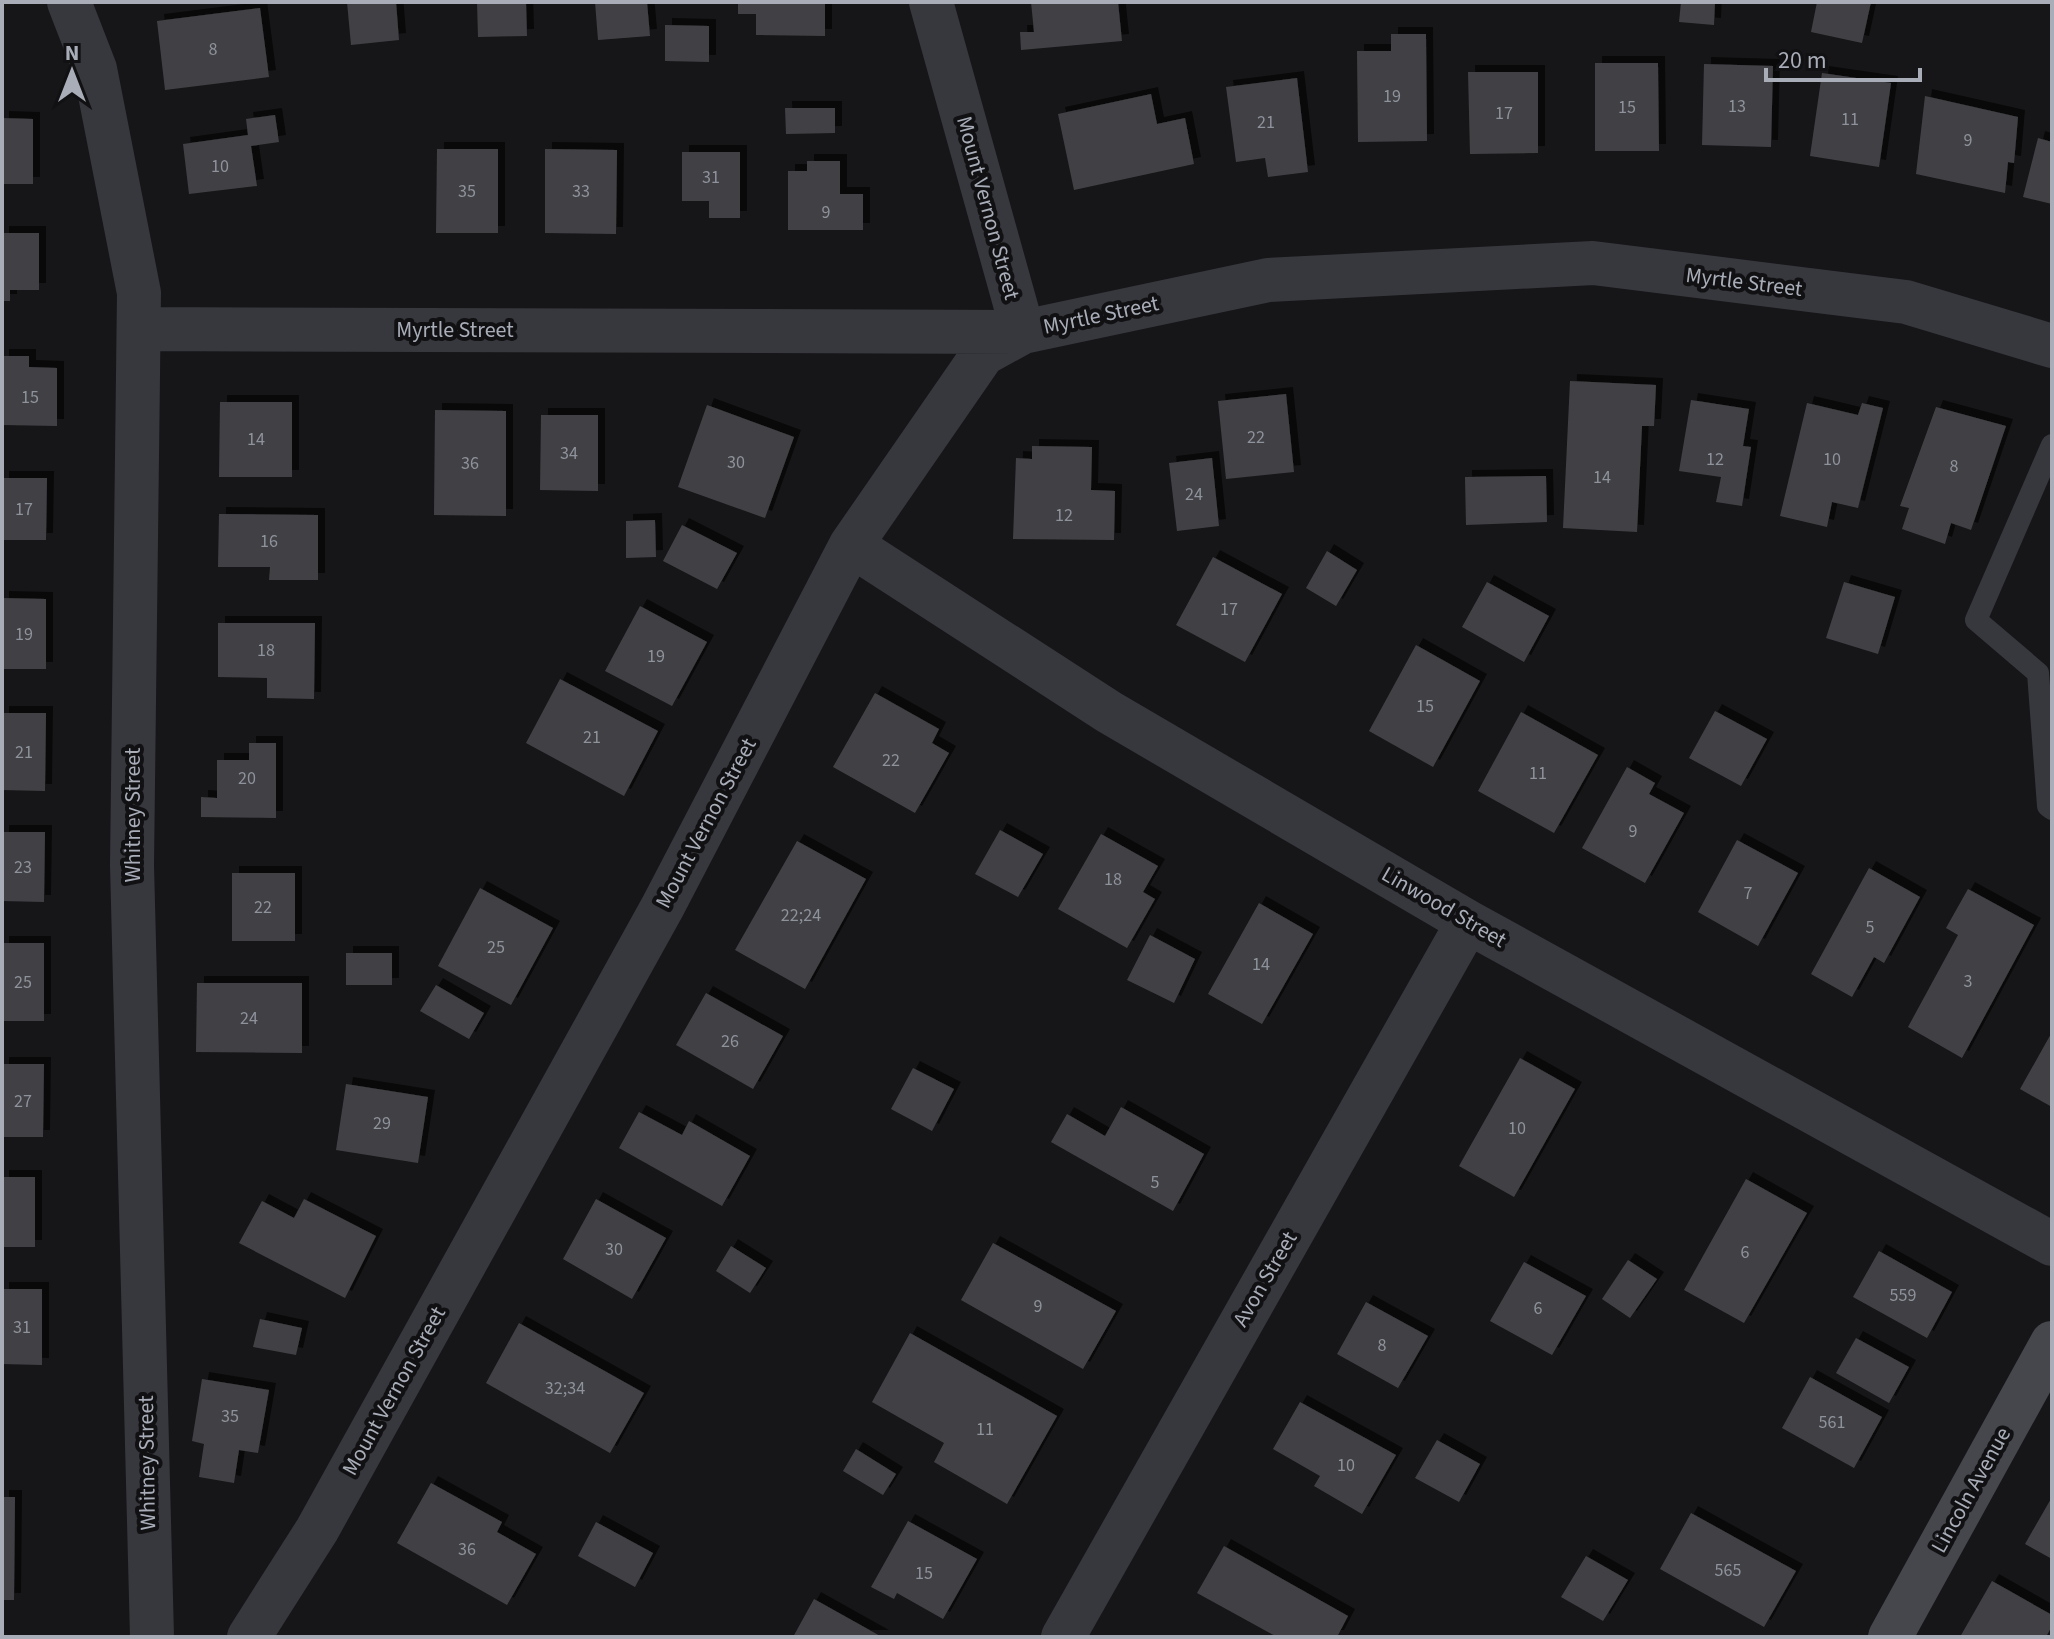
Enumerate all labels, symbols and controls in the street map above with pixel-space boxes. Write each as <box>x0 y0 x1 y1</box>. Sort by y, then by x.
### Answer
north arrow <box>32 32 112 112</box>
scale bar <box>1766 32 1920 82</box>
text: N <box>65 37 79 69</box>
house number: 8 <box>209 37 218 62</box>
text: 20 m <box>1778 43 1827 78</box>
house number: 19 <box>1383 84 1401 109</box>
house number: 13 <box>1728 94 1746 119</box>
house number: 15 <box>1618 95 1636 120</box>
house number: 17 <box>1495 101 1513 126</box>
house number: 11 <box>1841 107 1859 132</box>
house number: 21 <box>1257 110 1275 135</box>
street label: Mount Vernon Street <box>948 113 1028 304</box>
house number: 9 <box>1964 128 1973 153</box>
house number: 10 <box>211 154 229 179</box>
house number: 31 <box>702 165 720 190</box>
house number: 35 <box>458 179 476 204</box>
house number: 33 <box>572 179 590 204</box>
house number: 9 <box>822 200 831 225</box>
street label: Myrtle Street <box>1684 259 1805 305</box>
street label: Myrtle Street <box>1040 287 1162 343</box>
street label: Myrtle Street <box>396 314 514 346</box>
house number: 15 <box>21 385 39 410</box>
house number: 22 <box>1247 425 1265 450</box>
house number: 14 <box>247 427 265 452</box>
house number: 34 <box>560 441 578 466</box>
house number: 12 <box>1706 447 1724 472</box>
house number: 10 <box>1823 447 1841 472</box>
house number: 30 <box>727 450 745 475</box>
house number: 36 <box>461 451 479 476</box>
house number: 8 <box>1950 454 1959 479</box>
house number: 14 <box>1593 465 1611 490</box>
house number: 24 <box>1185 482 1203 507</box>
house number: 17 <box>15 497 33 522</box>
house number: 12 <box>1055 503 1073 528</box>
house number: 16 <box>260 529 278 554</box>
house number: 17 <box>1220 597 1238 622</box>
house number: 19 <box>15 622 33 647</box>
house number: 18 <box>257 638 275 663</box>
house number: 19 <box>647 644 665 669</box>
house number: 15 <box>1416 694 1434 719</box>
house number: 21 <box>583 725 601 750</box>
street label: Mount Vernon Street <box>648 732 765 914</box>
house number: 21 <box>15 740 33 765</box>
street label: Whitney Street <box>117 747 149 882</box>
house number: 22 <box>882 748 900 773</box>
house number: 11 <box>1529 761 1547 786</box>
house number: 20 <box>238 766 256 791</box>
house number: 9 <box>1629 819 1638 844</box>
house number: 23 <box>14 855 32 880</box>
street label: Linwood Street <box>1376 858 1513 956</box>
house number: 18 <box>1104 867 1122 892</box>
house number: 7 <box>1744 881 1753 906</box>
house number: 22 <box>254 895 272 920</box>
house number: 22;24 <box>781 903 821 928</box>
house number: 5 <box>1866 915 1875 940</box>
house number: 25 <box>487 935 505 960</box>
house number: 14 <box>1252 952 1270 977</box>
house number: 3 <box>1964 969 1973 994</box>
house number: 25 <box>14 970 32 995</box>
house number: 24 <box>240 1006 258 1031</box>
house number: 26 <box>721 1029 739 1054</box>
house number: 27 <box>14 1089 32 1114</box>
house number: 29 <box>373 1111 391 1136</box>
house number: 10 <box>1508 1116 1526 1141</box>
house number: 5 <box>1151 1170 1160 1195</box>
street label: Avon Street <box>1225 1225 1306 1333</box>
house number: 30 <box>605 1237 623 1262</box>
house number: 6 <box>1741 1240 1750 1265</box>
house number: 559 <box>1890 1283 1916 1308</box>
house number: 9 <box>1034 1294 1043 1319</box>
house number: 6 <box>1534 1296 1543 1321</box>
street label: Mount Vernon Street <box>334 1300 454 1481</box>
house number: 31 <box>13 1315 31 1340</box>
house number: 8 <box>1378 1333 1387 1358</box>
house number: 32;34 <box>545 1376 585 1401</box>
street label: Whitney Street <box>130 1395 164 1531</box>
house number: 35 <box>221 1404 239 1429</box>
house number: 561 <box>1819 1410 1845 1435</box>
house number: 11 <box>976 1417 994 1442</box>
street label: Lincoln Avenue <box>1923 1421 2019 1559</box>
house number: 10 <box>1337 1453 1355 1478</box>
house number: 36 <box>458 1537 476 1562</box>
house number: 565 <box>1715 1558 1741 1583</box>
house number: 15 <box>915 1561 933 1586</box>

